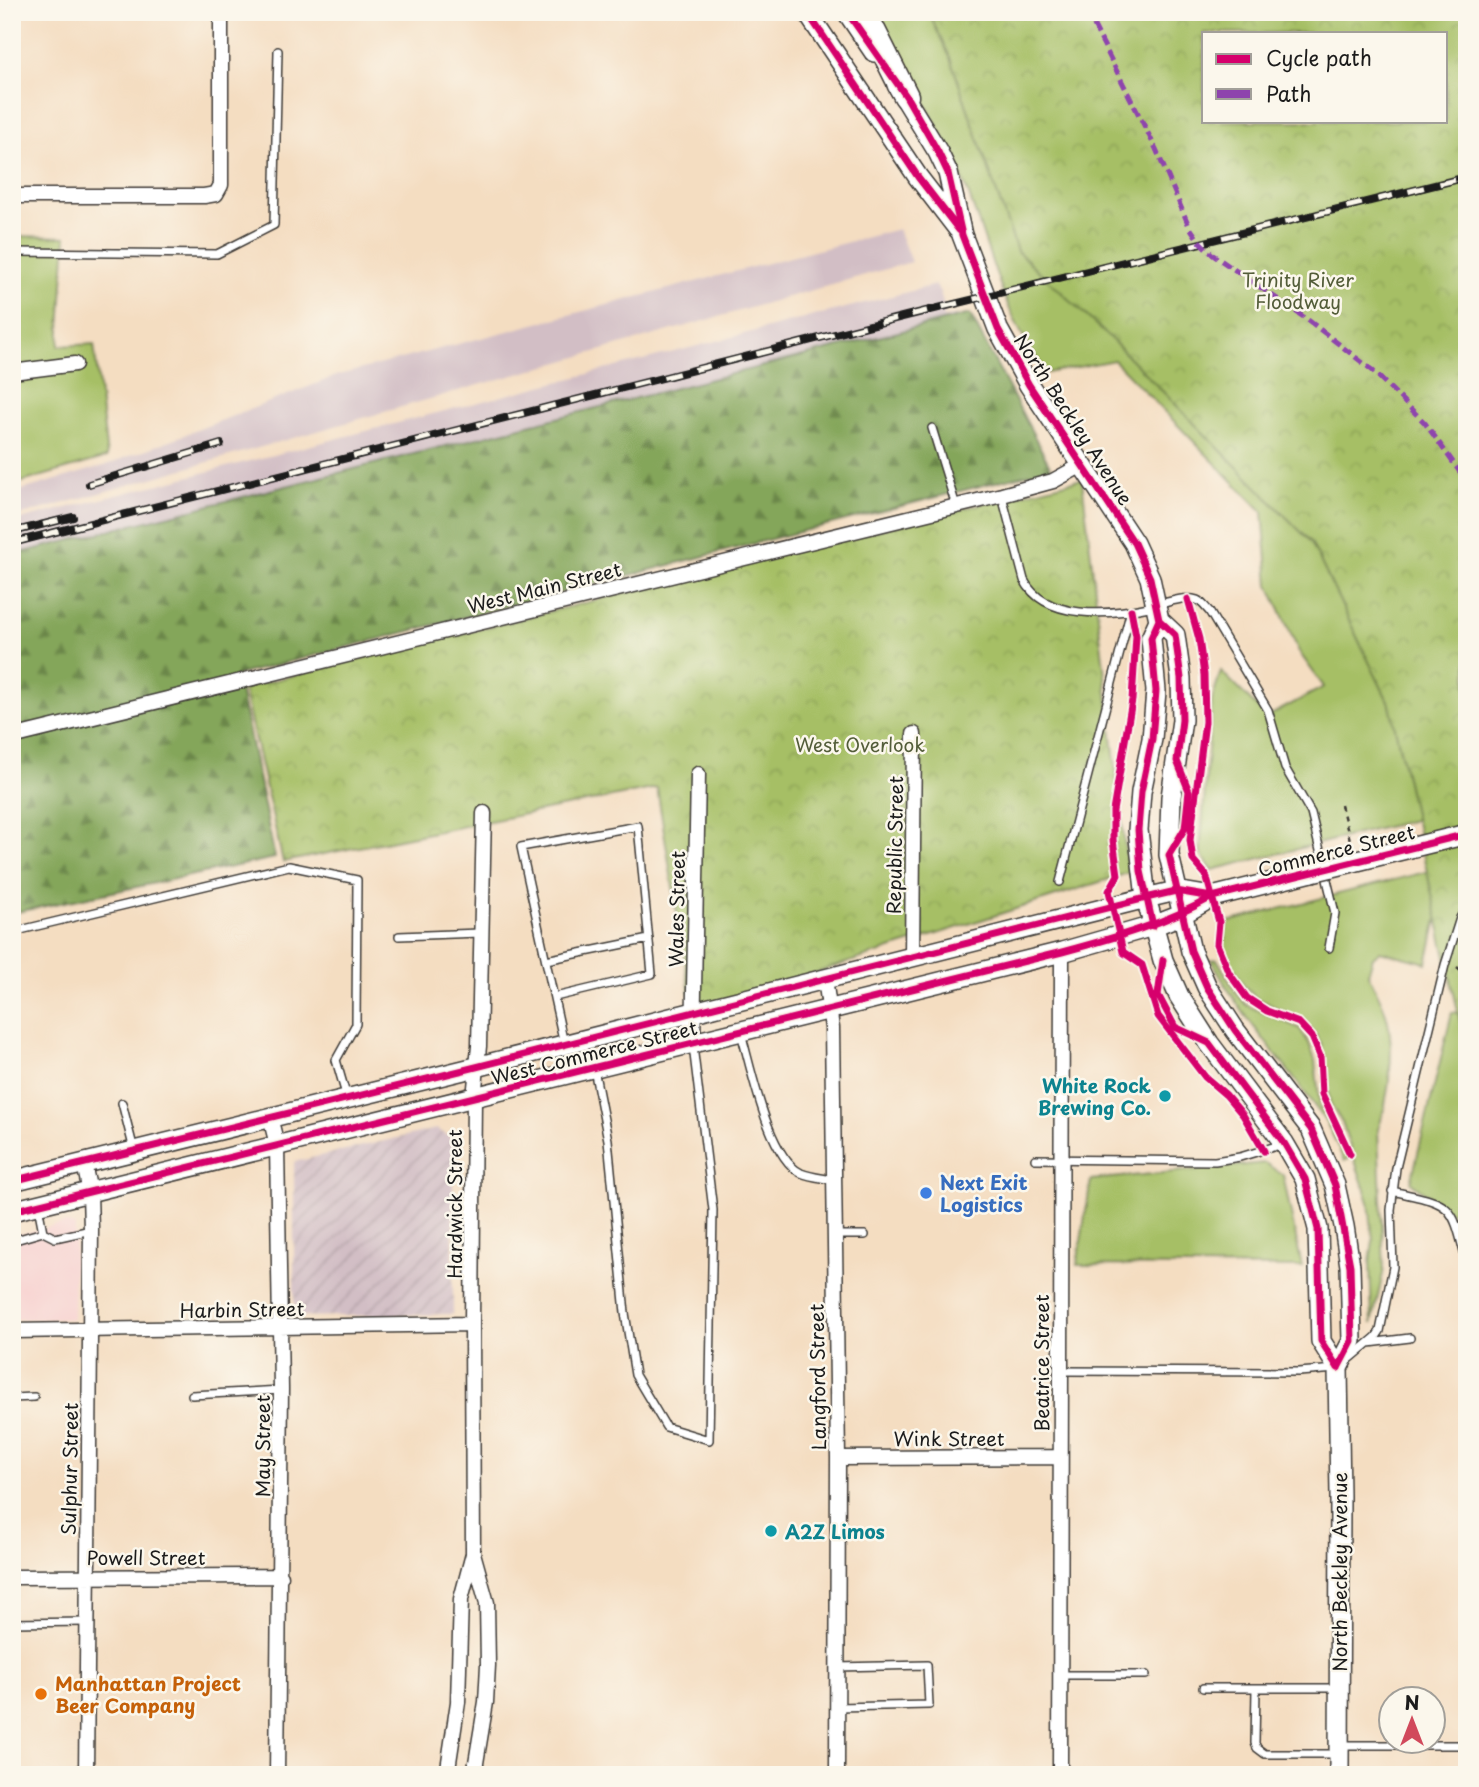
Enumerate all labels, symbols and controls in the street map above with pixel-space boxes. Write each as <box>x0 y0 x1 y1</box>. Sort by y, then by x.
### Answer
legend <box>1202 32 1448 122</box>
text: Cycle path <box>1266 41 1372 73</box>
text: Path <box>1266 77 1311 109</box>
park label: Trinity River Floodway <box>1242 265 1354 315</box>
street label: North Beckley Avenue <box>1008 328 1140 510</box>
street label: West Main Street <box>464 554 624 620</box>
park label: West Overlook <box>795 730 925 758</box>
street label: Republic Street <box>879 775 909 914</box>
street label: Commerce Street <box>1255 817 1418 883</box>
street label: Wales Street <box>661 850 691 967</box>
street label: West Commerce Street <box>488 1013 700 1091</box>
place label: White Rock Brewing Co. <box>1038 1071 1151 1121</box>
marker: White Rock Brewing Co. <box>1157 1088 1173 1104</box>
street label: Hardwick Street <box>440 1129 468 1279</box>
place label: Next Exit Logistics <box>940 1168 1028 1218</box>
marker: Next Exit Logistics <box>918 1185 934 1201</box>
street label: Harbin Street <box>179 1294 305 1324</box>
street label: Beatrice Street <box>1027 1294 1055 1432</box>
street label: Langford Street <box>802 1303 832 1451</box>
street label: May Street <box>248 1395 276 1497</box>
street label: Sulphur Street <box>54 1402 84 1536</box>
street label: Wink Street <box>893 1424 1005 1452</box>
street label: North Beckley Avenue <box>1325 1472 1353 1672</box>
place label: A2Z Limos <box>785 1517 885 1545</box>
marker: A2Z Limos <box>763 1523 779 1539</box>
street label: Powell Street <box>86 1543 206 1571</box>
place label: Manhattan Project Beer Company <box>55 1669 241 1719</box>
marker: Manhattan Project Beer Company <box>33 1686 49 1702</box>
north arrow <box>1378 1686 1448 1756</box>
text: N <box>1404 1688 1420 1716</box>

